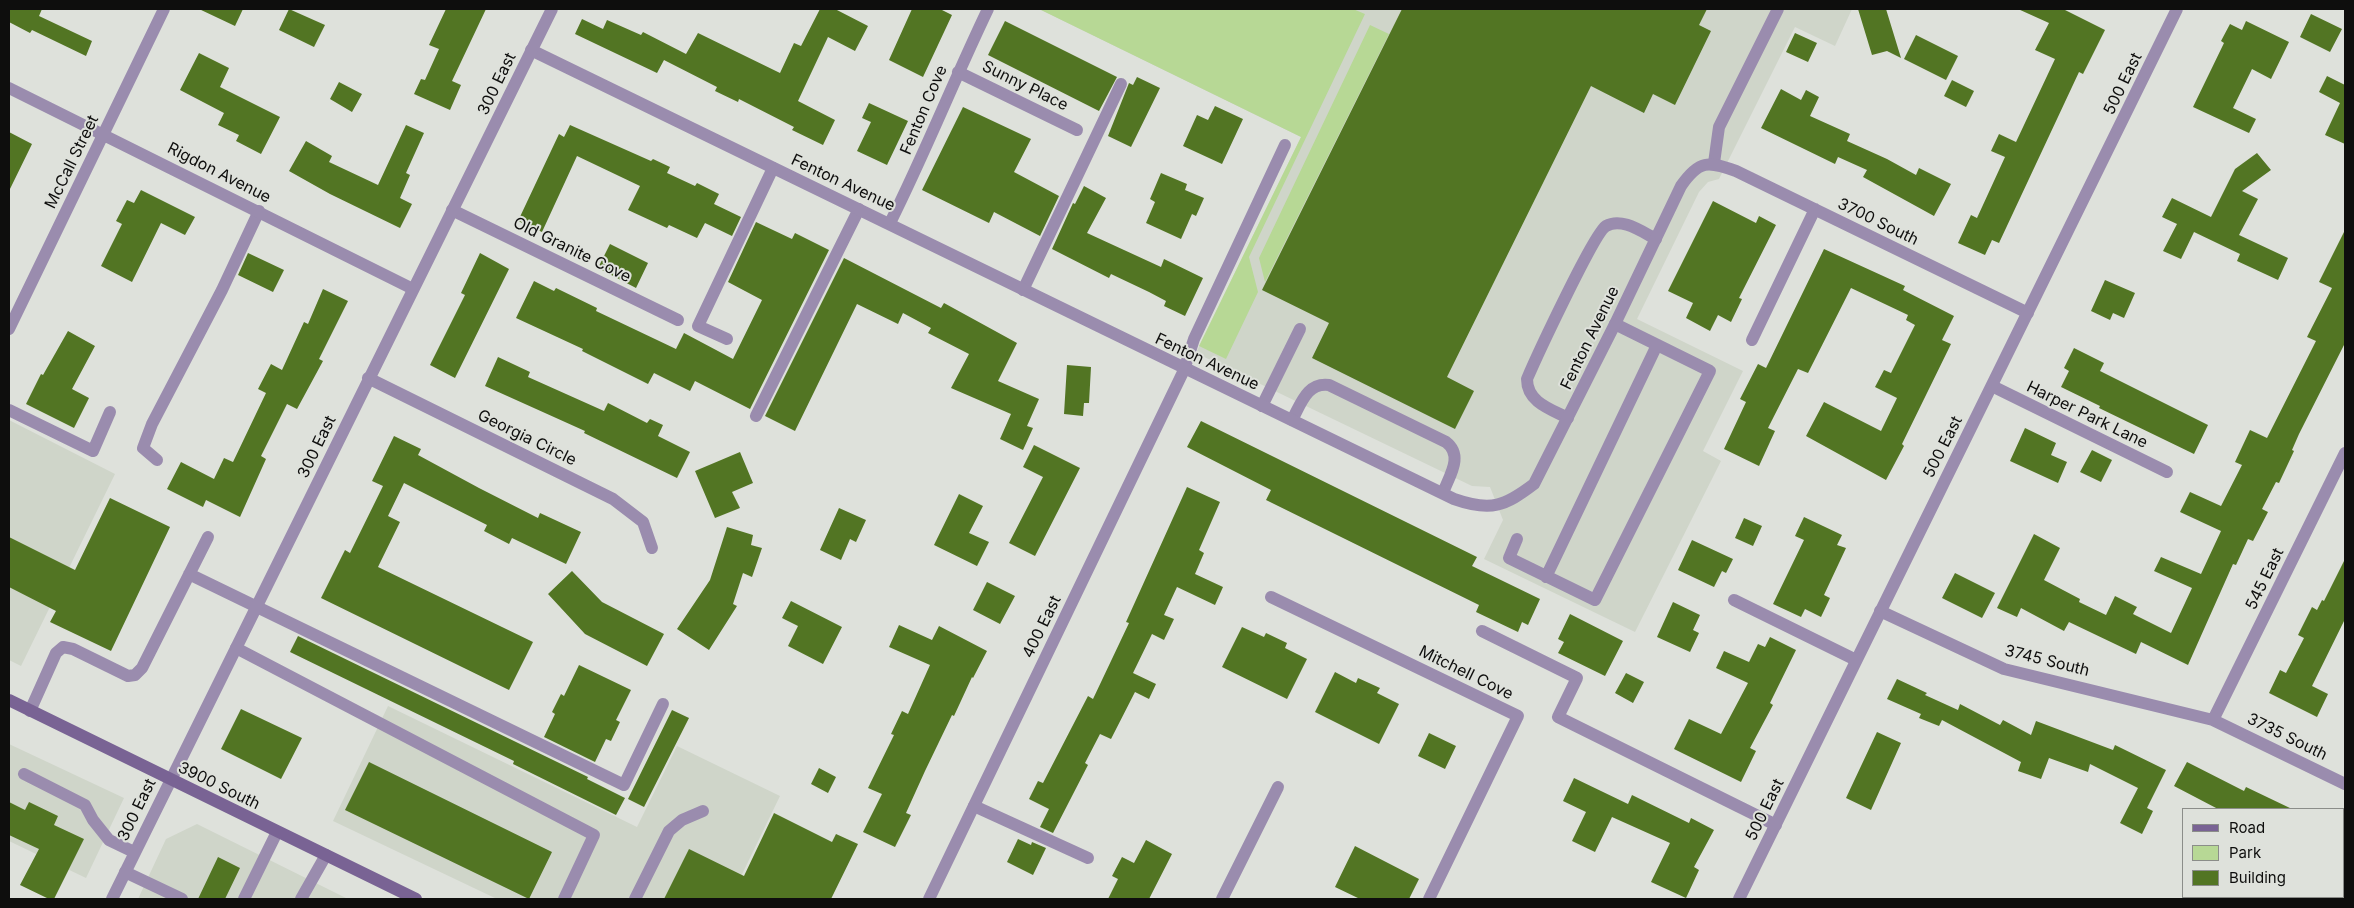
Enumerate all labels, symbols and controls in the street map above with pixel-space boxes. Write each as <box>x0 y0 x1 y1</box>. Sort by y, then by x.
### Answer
street label: 300 East <box>474 50 520 118</box>
street label: 500 East <box>2100 50 2146 118</box>
street label: Sunny Place <box>979 57 1071 115</box>
street label: Fenton Cove <box>897 62 951 158</box>
street label: McCall Street <box>41 112 103 212</box>
street label: Rigdon Avenue <box>164 139 274 207</box>
street label: Fenton Avenue <box>788 151 898 215</box>
street label: 3700 South <box>1835 194 1921 250</box>
street label: Old Granite Cove <box>510 213 634 287</box>
street label: Fenton Avenue <box>1557 283 1623 393</box>
street label: Fenton Avenue <box>1152 330 1262 394</box>
street label: Harper Park Lane <box>2023 377 2151 453</box>
street label: Georgia Circle <box>475 406 579 470</box>
street label: 300 East <box>294 413 340 481</box>
street label: 500 East <box>1919 413 1967 481</box>
street label: 545 East <box>2242 545 2288 613</box>
street label: 400 East <box>1019 593 1065 661</box>
street label: 3745 South <box>2003 641 2091 681</box>
street label: Mitchell Cove <box>1416 642 1516 704</box>
street label: 3735 South <box>2244 709 2330 765</box>
street label: 3900 South <box>175 758 263 814</box>
street label: 300 East <box>114 776 160 844</box>
street label: 500 East <box>1742 776 1788 844</box>
legend <box>2182 808 2344 898</box>
text: Road <box>2229 818 2265 837</box>
text: Park <box>2229 843 2261 862</box>
text: Building <box>2229 868 2286 887</box>

